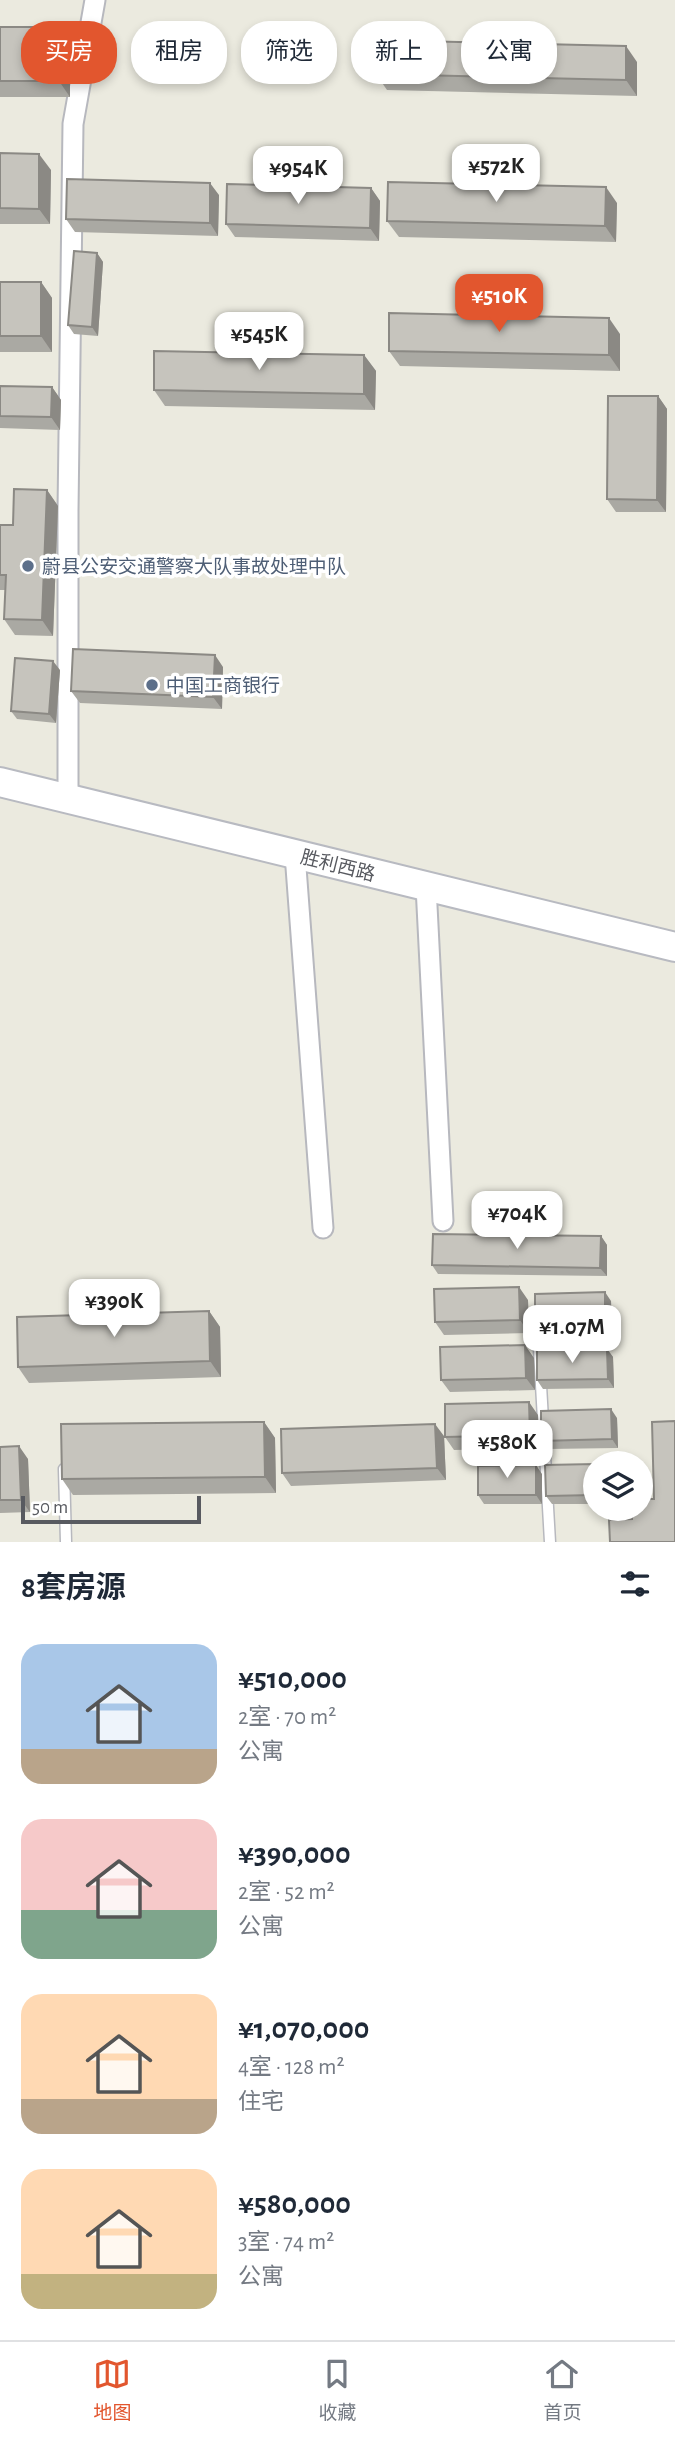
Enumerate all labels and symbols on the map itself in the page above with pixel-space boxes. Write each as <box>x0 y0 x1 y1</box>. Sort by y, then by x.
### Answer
pin: ¥572K <box>447 144 545 204</box>
pin: ¥954K <box>249 146 347 206</box>
pin: ¥510K <box>450 274 548 334</box>
pin: ¥545K <box>210 312 308 372</box>
place label: 蔚县公安交通警察大队事故处理中队 <box>42 556 346 577</box>
marker: 蔚县公安交通警察大队事故处理中队 <box>20 558 36 574</box>
place label: 中国工商银行 <box>166 675 280 696</box>
marker: 中国工商银行 <box>144 677 160 693</box>
street label: 胜利西路 <box>298 847 377 885</box>
pin: ¥704K <box>468 1192 566 1251</box>
pin: ¥390K <box>65 1280 163 1339</box>
pin: ¥1.07M <box>515 1306 629 1365</box>
pin: ¥580K <box>458 1420 556 1480</box>
scale bar <box>21 1493 201 1525</box>

